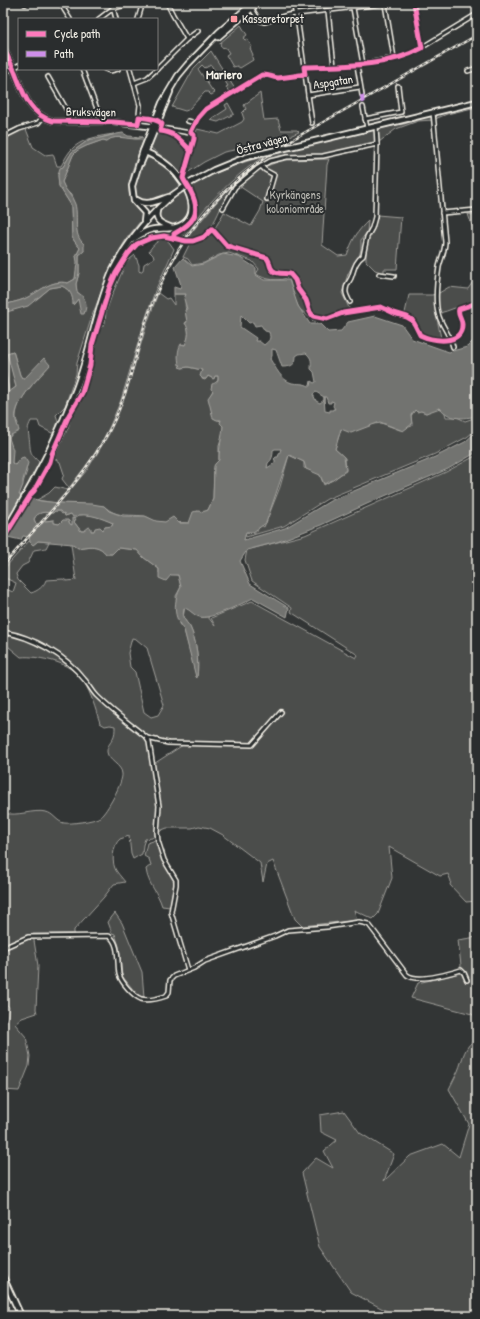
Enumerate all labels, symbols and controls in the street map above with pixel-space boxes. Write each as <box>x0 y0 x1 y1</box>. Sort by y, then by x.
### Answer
place label: Kassaretorpet <box>242 10 305 27</box>
marker: Kassaretorpet <box>229 14 239 24</box>
legend <box>18 18 158 70</box>
text: Cycle path <box>54 25 100 42</box>
text: Path <box>54 45 74 62</box>
district label: Mariero <box>206 65 243 83</box>
street label: Aspgatan <box>312 70 354 93</box>
street label: Bruksvägen <box>66 103 116 120</box>
street label: Östra vägen <box>234 129 289 159</box>
park label: Kyrkängens koloniområde <box>266 186 324 217</box>

